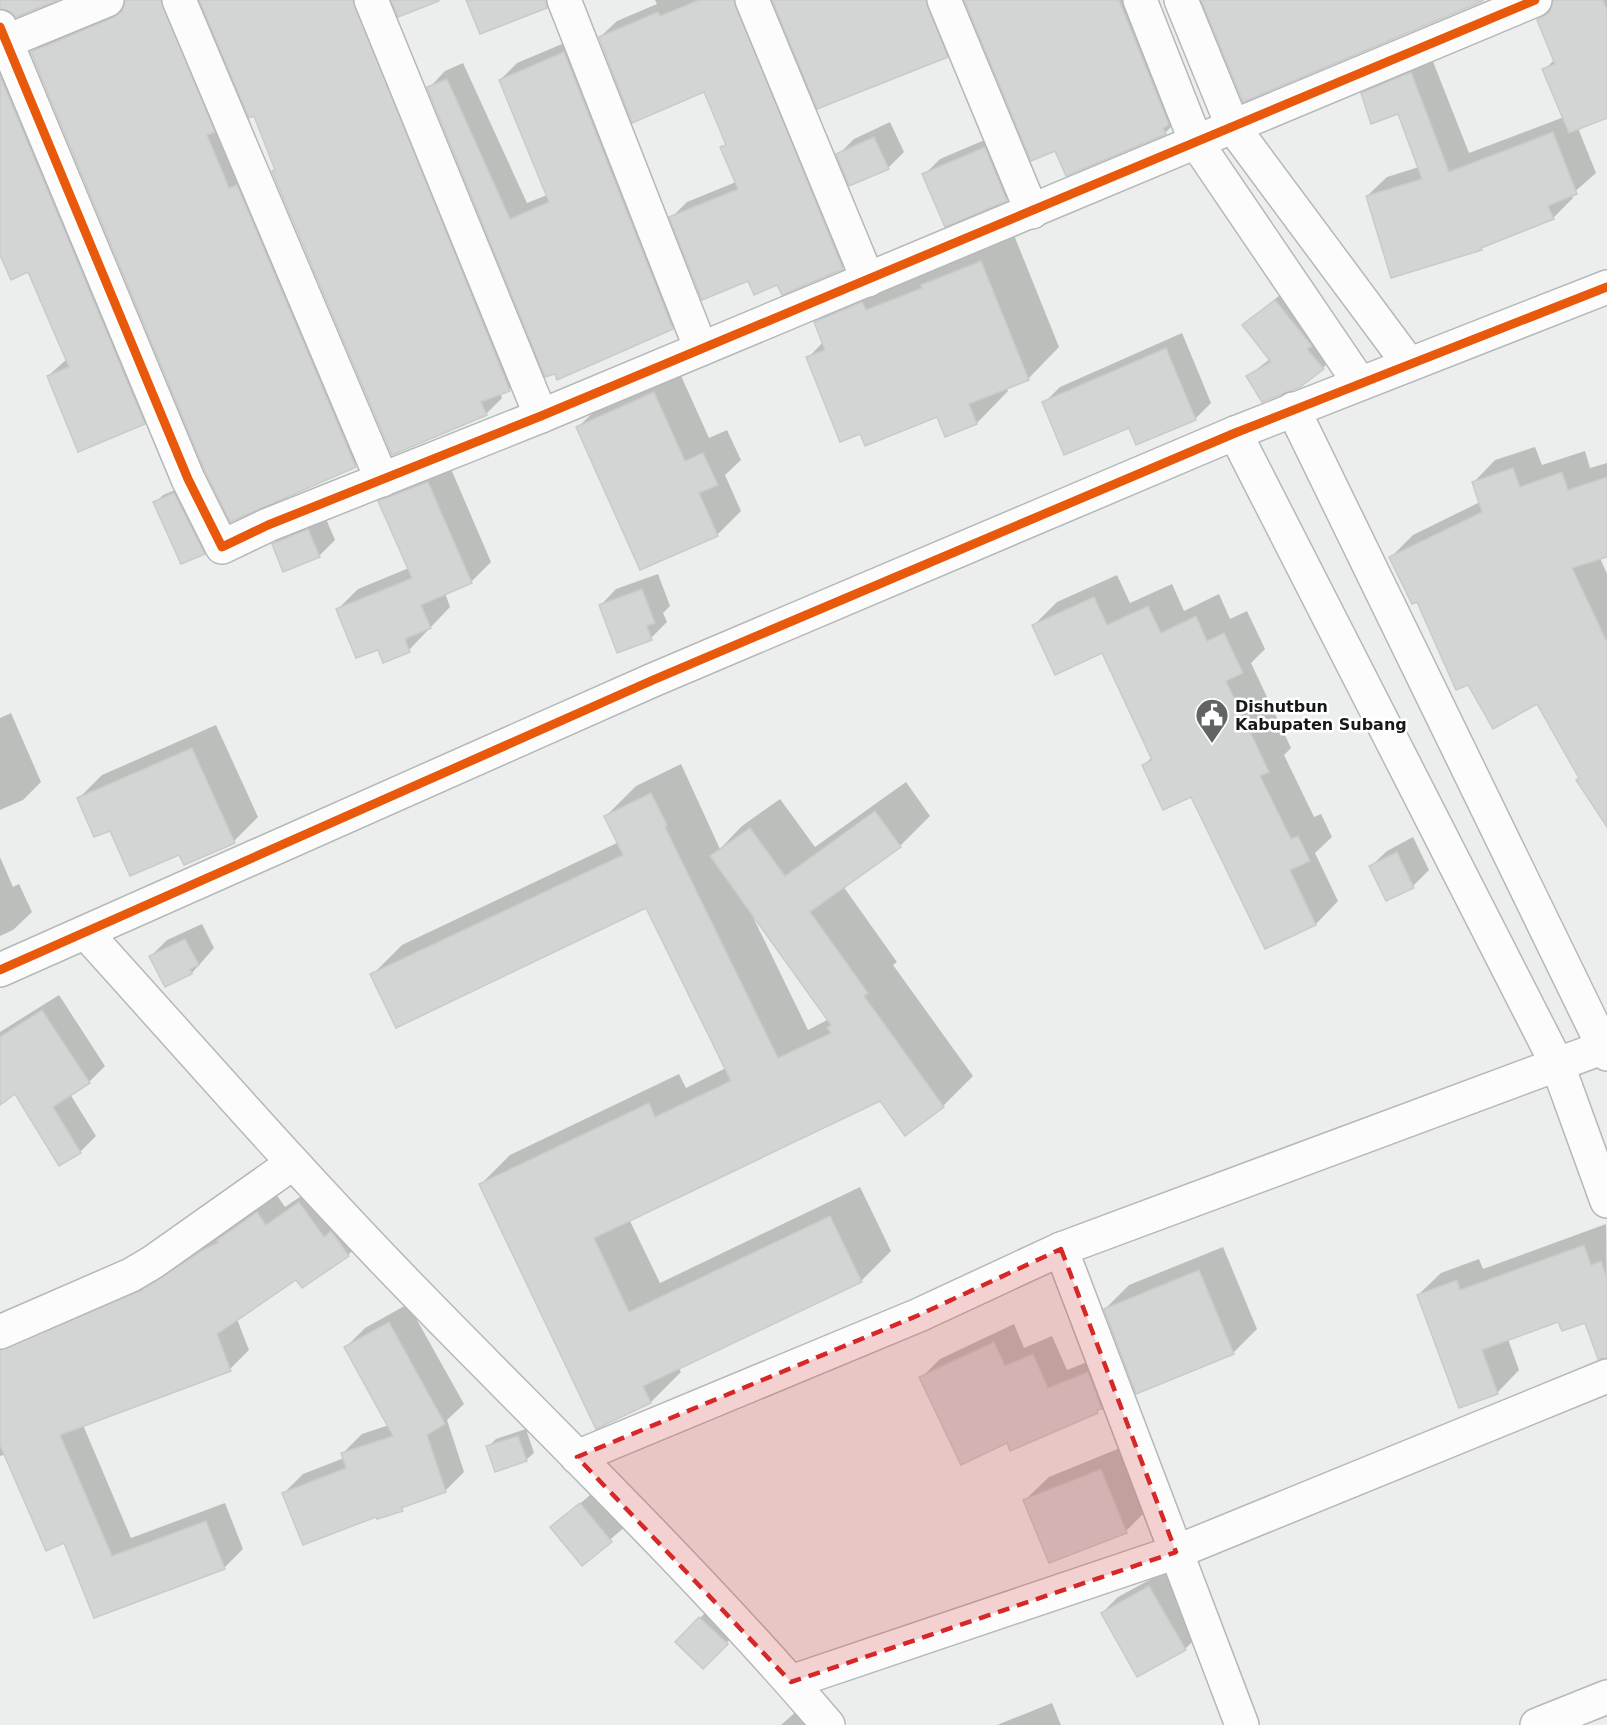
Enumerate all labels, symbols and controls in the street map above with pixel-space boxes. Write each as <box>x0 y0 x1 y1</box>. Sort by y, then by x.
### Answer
public building icon: Dishutbun Kabupaten Subang <box>1194 697 1230 744</box>
place label: Dishutbun Kabupaten Subang <box>1235 697 1407 734</box>

